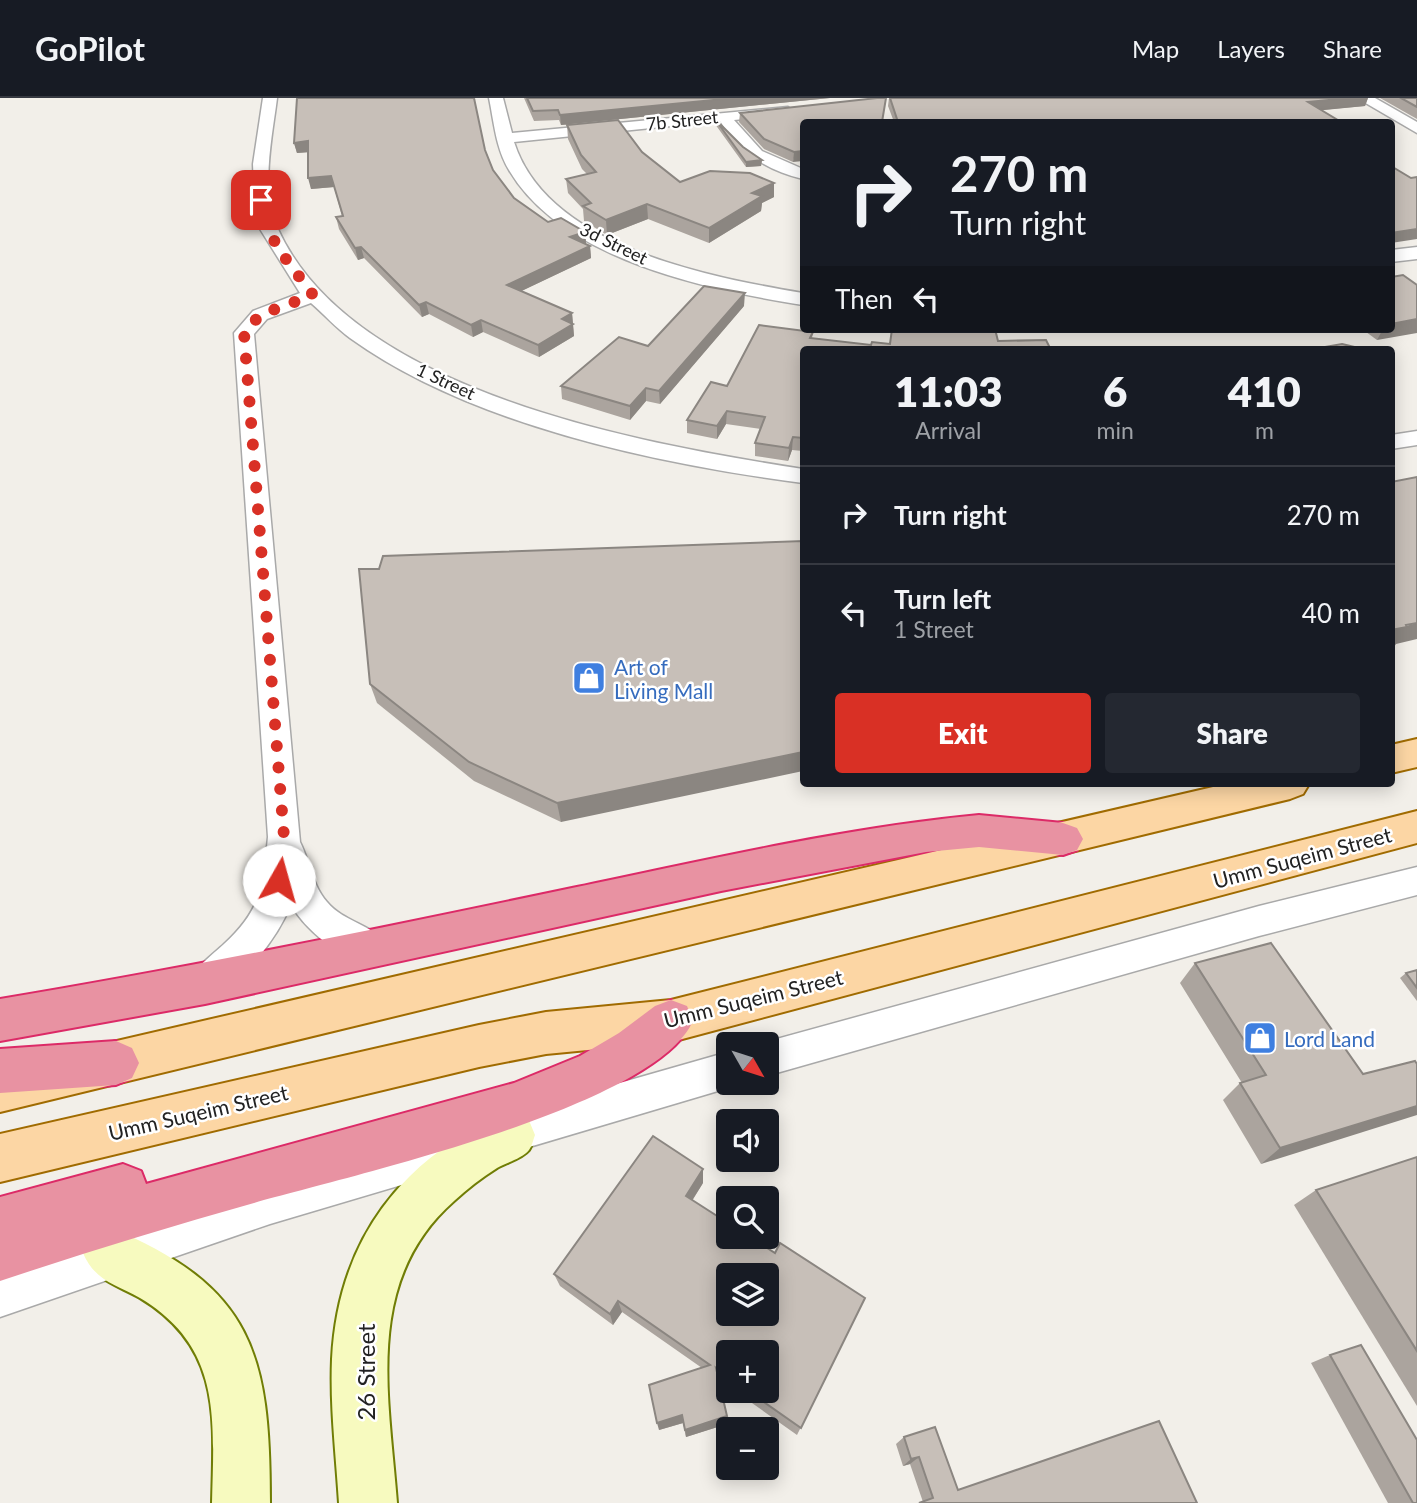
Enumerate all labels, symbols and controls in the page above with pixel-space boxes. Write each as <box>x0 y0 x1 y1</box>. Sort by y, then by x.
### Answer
text: GoPilot <box>35 28 145 68</box>
text: Map <box>1132 34 1179 63</box>
text: Layers <box>1217 34 1285 63</box>
text: Share <box>1323 34 1382 63</box>
street label: 7b Street <box>645 105 720 135</box>
text: 270 m <box>950 144 1088 202</box>
icon: right <box>835 147 926 238</box>
pin <box>231 170 291 230</box>
icon: arrive <box>242 181 280 219</box>
text: Turn right <box>950 203 1086 242</box>
street label: 3d Street <box>577 217 652 269</box>
icon: left <box>907 280 945 318</box>
text: Then <box>835 283 893 315</box>
street label: 1 Street <box>413 358 479 404</box>
text: 11:03 <box>894 366 1003 416</box>
text: 6 <box>1103 366 1127 416</box>
text: 410 <box>1228 366 1301 416</box>
text: Arrival <box>915 416 981 444</box>
text: min <box>1097 416 1134 444</box>
text: m <box>1255 416 1274 444</box>
icon: right <box>835 496 873 534</box>
text: Turn right <box>894 499 1007 531</box>
text: 270 m <box>1287 499 1360 531</box>
text: Turn left <box>894 583 991 615</box>
icon: left <box>835 594 873 632</box>
text: 40 m <box>1302 597 1360 629</box>
text: 1 Street <box>894 615 974 643</box>
place label: Art of Living Mall <box>614 654 713 703</box>
shop icon: Art of Living Mall <box>570 659 608 697</box>
button: Exit <box>835 693 1091 773</box>
button: Share <box>1105 693 1360 773</box>
street label: Umm Suqeim Street <box>1210 821 1394 893</box>
position arrow <box>242 843 316 917</box>
street label: Umm Suqeim Street <box>661 964 846 1032</box>
shop icon: Lord Land <box>1241 1019 1279 1057</box>
place label: Lord Land <box>1284 1026 1375 1051</box>
north arrow <box>716 1032 779 1096</box>
map controls <box>716 1032 779 1480</box>
street label: Umm Suqeim Street <box>106 1079 291 1145</box>
button: sound <box>716 1109 779 1172</box>
button: search <box>716 1186 779 1249</box>
button: layers <box>716 1263 779 1326</box>
street label: 26 Street <box>351 1323 380 1421</box>
button: + <box>716 1340 779 1403</box>
button: − <box>716 1417 779 1480</box>

